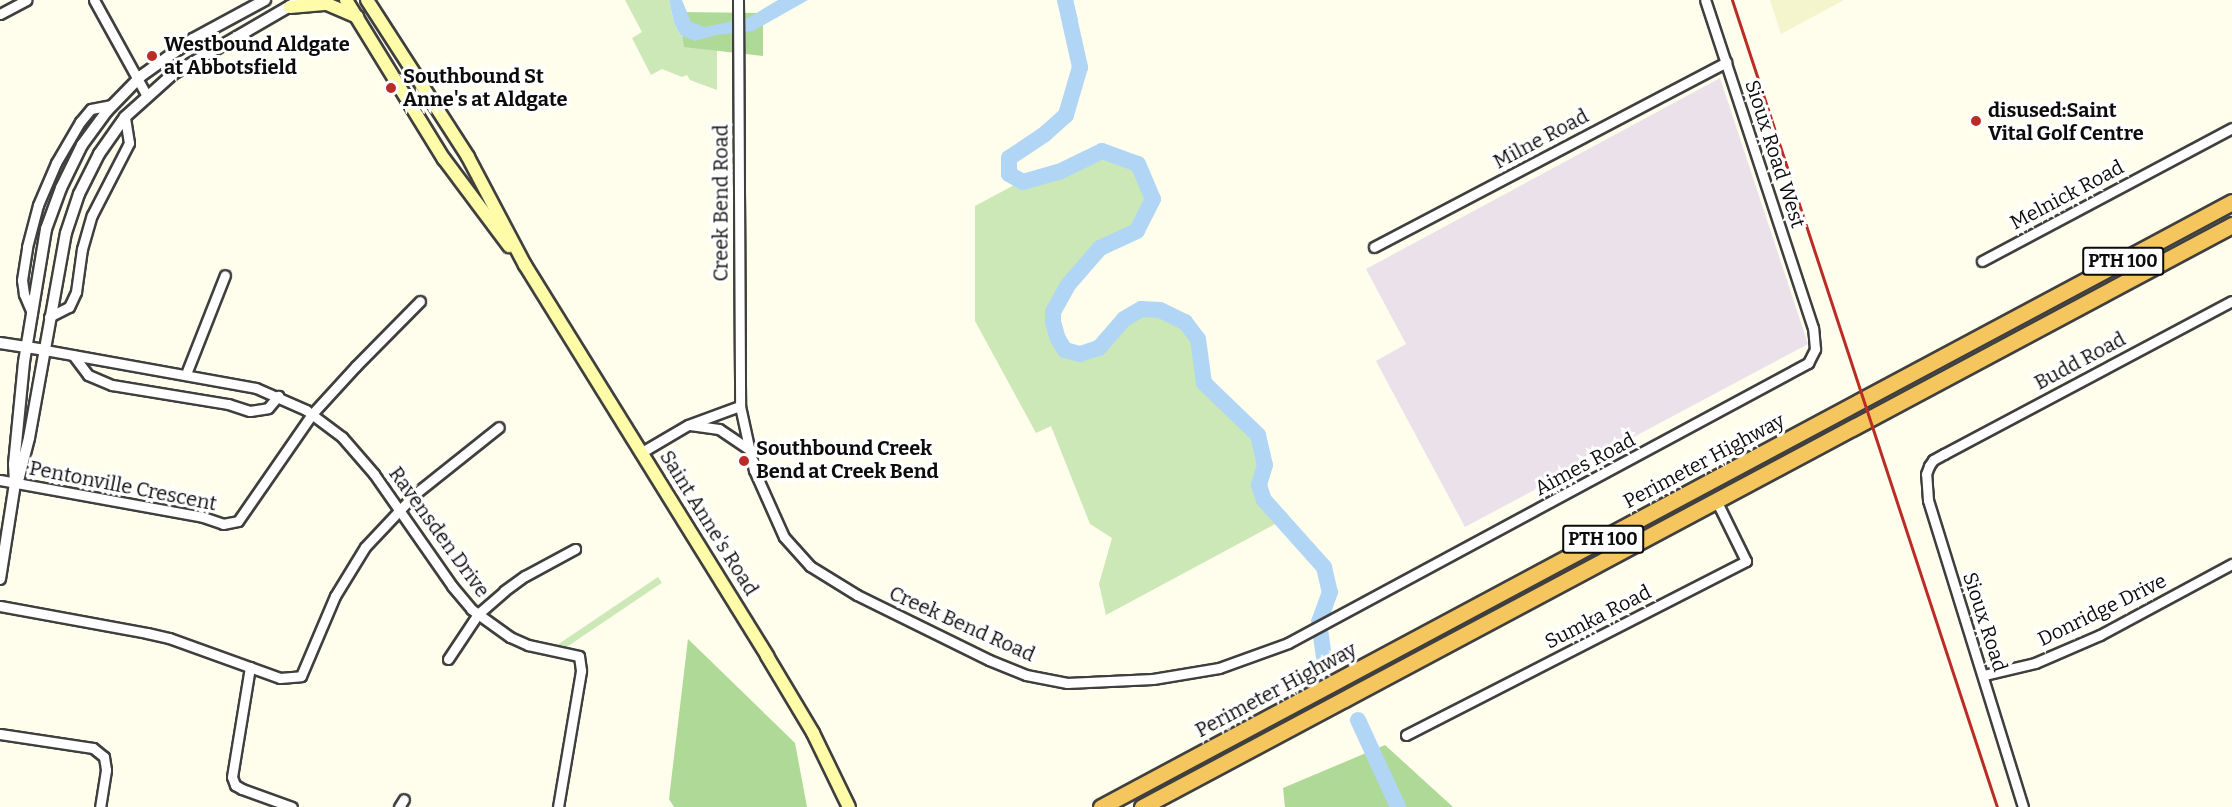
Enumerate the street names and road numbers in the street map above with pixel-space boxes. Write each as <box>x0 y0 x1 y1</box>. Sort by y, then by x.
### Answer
street label: Sioux Road West <box>1740 77 1810 231</box>
street label: Milne Road <box>1489 104 1593 174</box>
street label: Creek Bend Road <box>709 124 733 282</box>
street label: Melnick Road <box>2006 155 2128 235</box>
road number: PTH 100 <box>2081 246 2165 276</box>
street label: Budd Road <box>2030 327 2130 395</box>
street label: Perimeter Highway <box>1619 408 1789 514</box>
street label: Aimes Road <box>1531 428 1639 500</box>
street label: Saint Anne's Road <box>655 446 763 600</box>
street label: Pentonville Crescent <box>27 456 219 516</box>
street label: Ravensden Drive <box>384 462 494 602</box>
road number: PTH 100 <box>1561 524 1645 554</box>
street label: Sioux Road <box>1958 569 2012 675</box>
street label: Donridge Drive <box>2034 569 2170 651</box>
street label: Sumka Road <box>1541 580 1655 654</box>
street label: Creek Bend Road <box>885 581 1039 667</box>
street label: Perimeter Highway <box>1191 637 1361 743</box>

